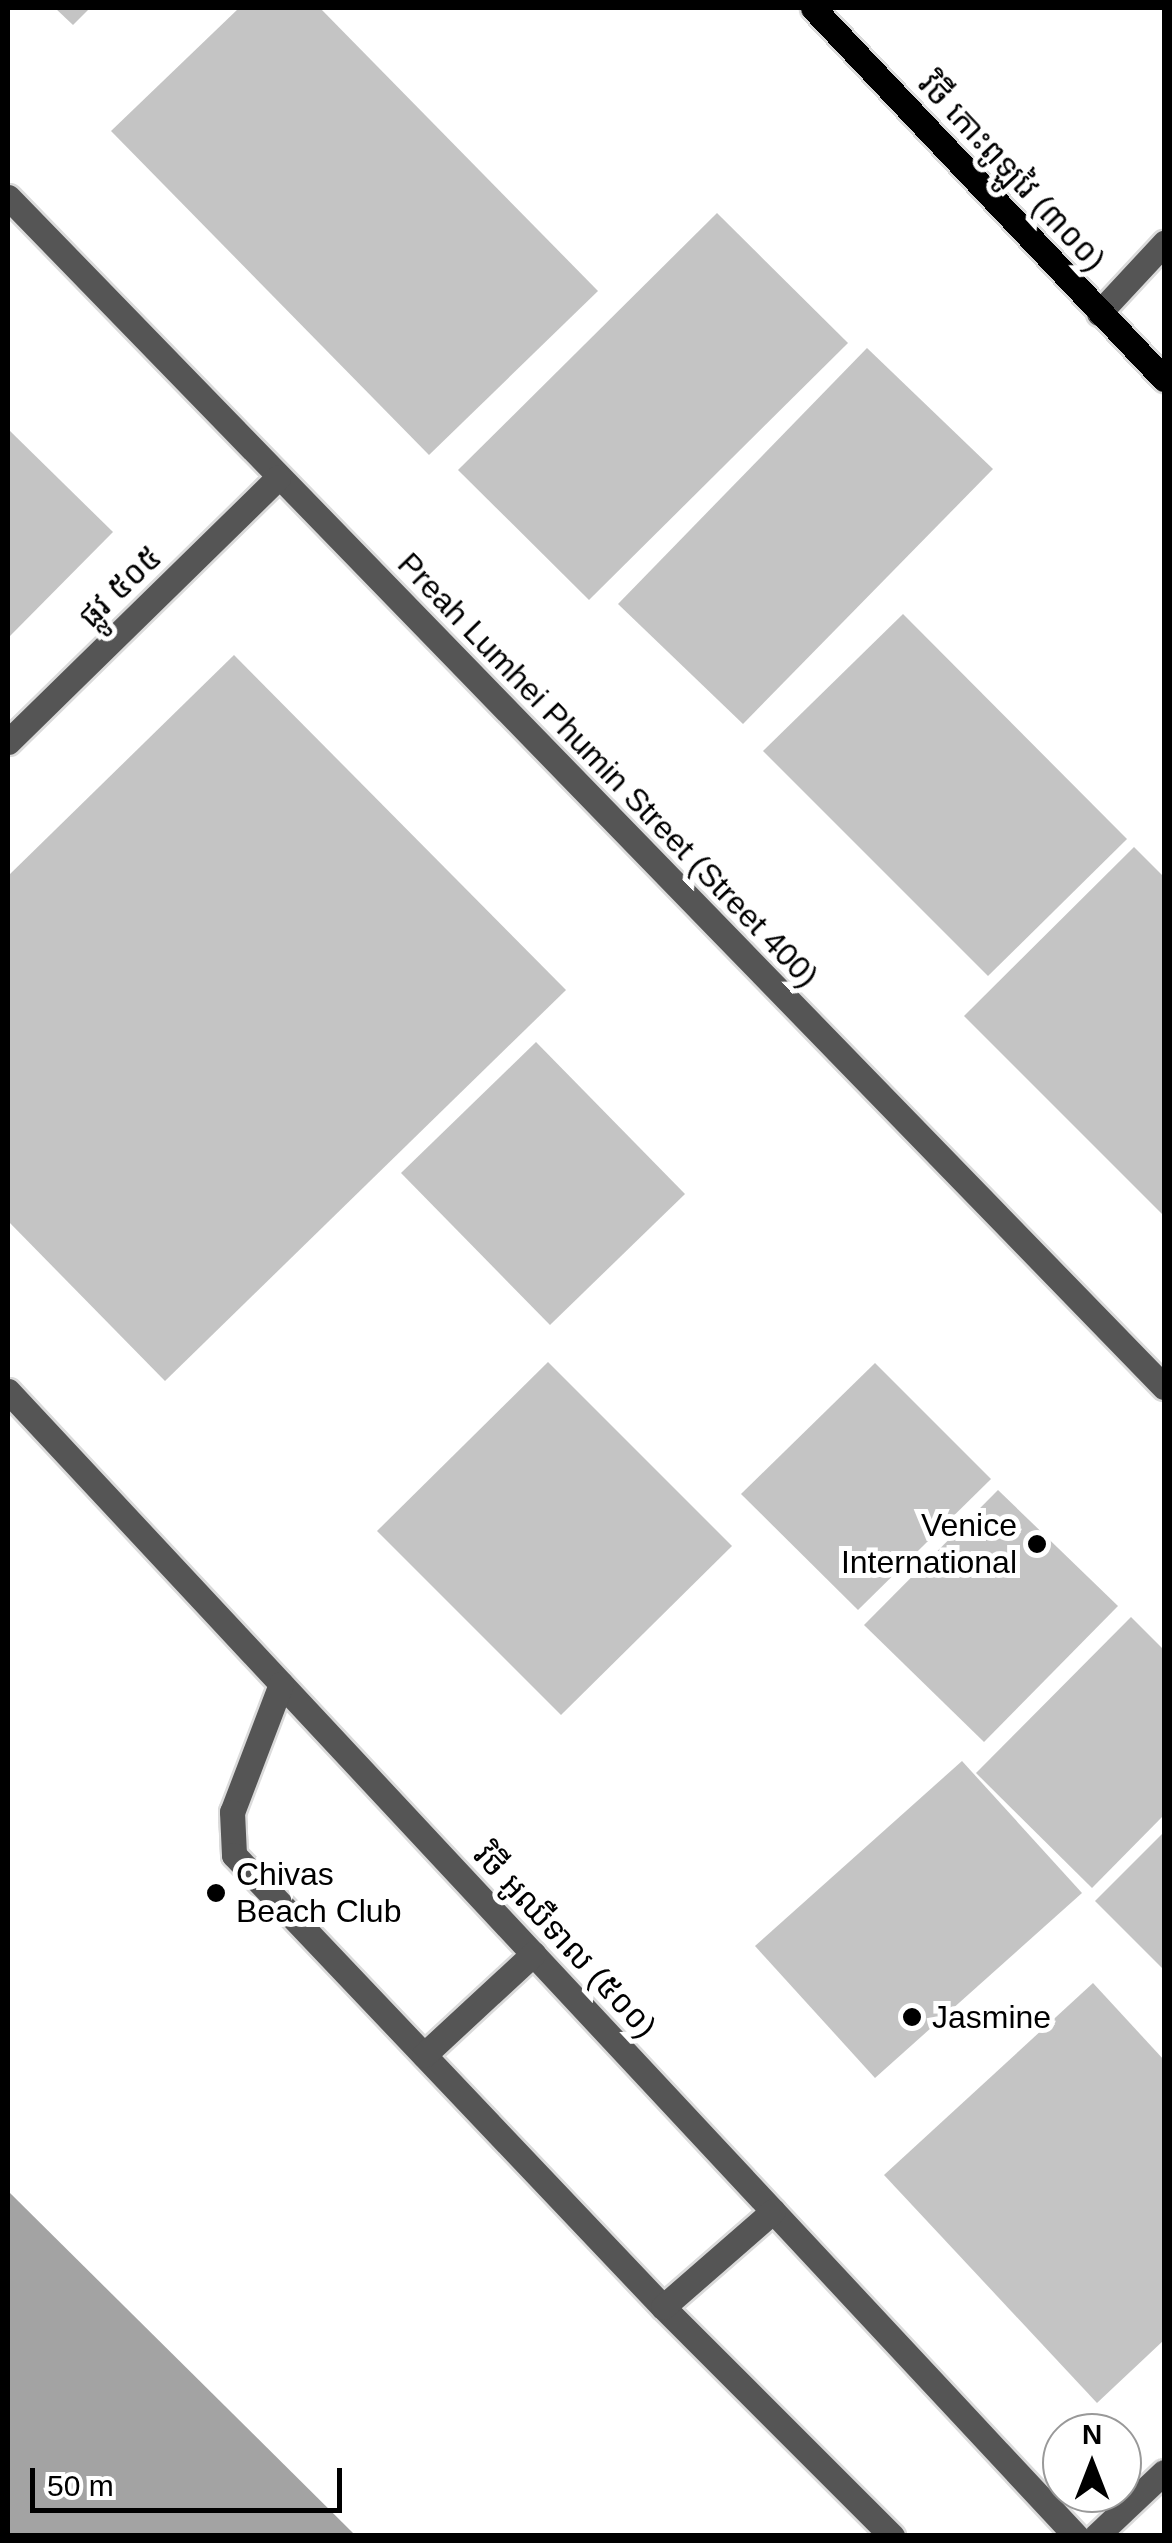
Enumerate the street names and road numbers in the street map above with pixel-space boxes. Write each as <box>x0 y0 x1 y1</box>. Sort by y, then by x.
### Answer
street label: វិថី កោះពូឡូវៃ (៣០០) <box>911 65 1113 279</box>
street label: ផ្លូវ ៥០៥ <box>70 538 170 636</box>
street label: Preah Lumhei Phumin Street (Street 400) <box>390 545 826 995</box>
street label: វិថី អូឈឺទាល (៥០០) <box>466 1836 664 2046</box>

